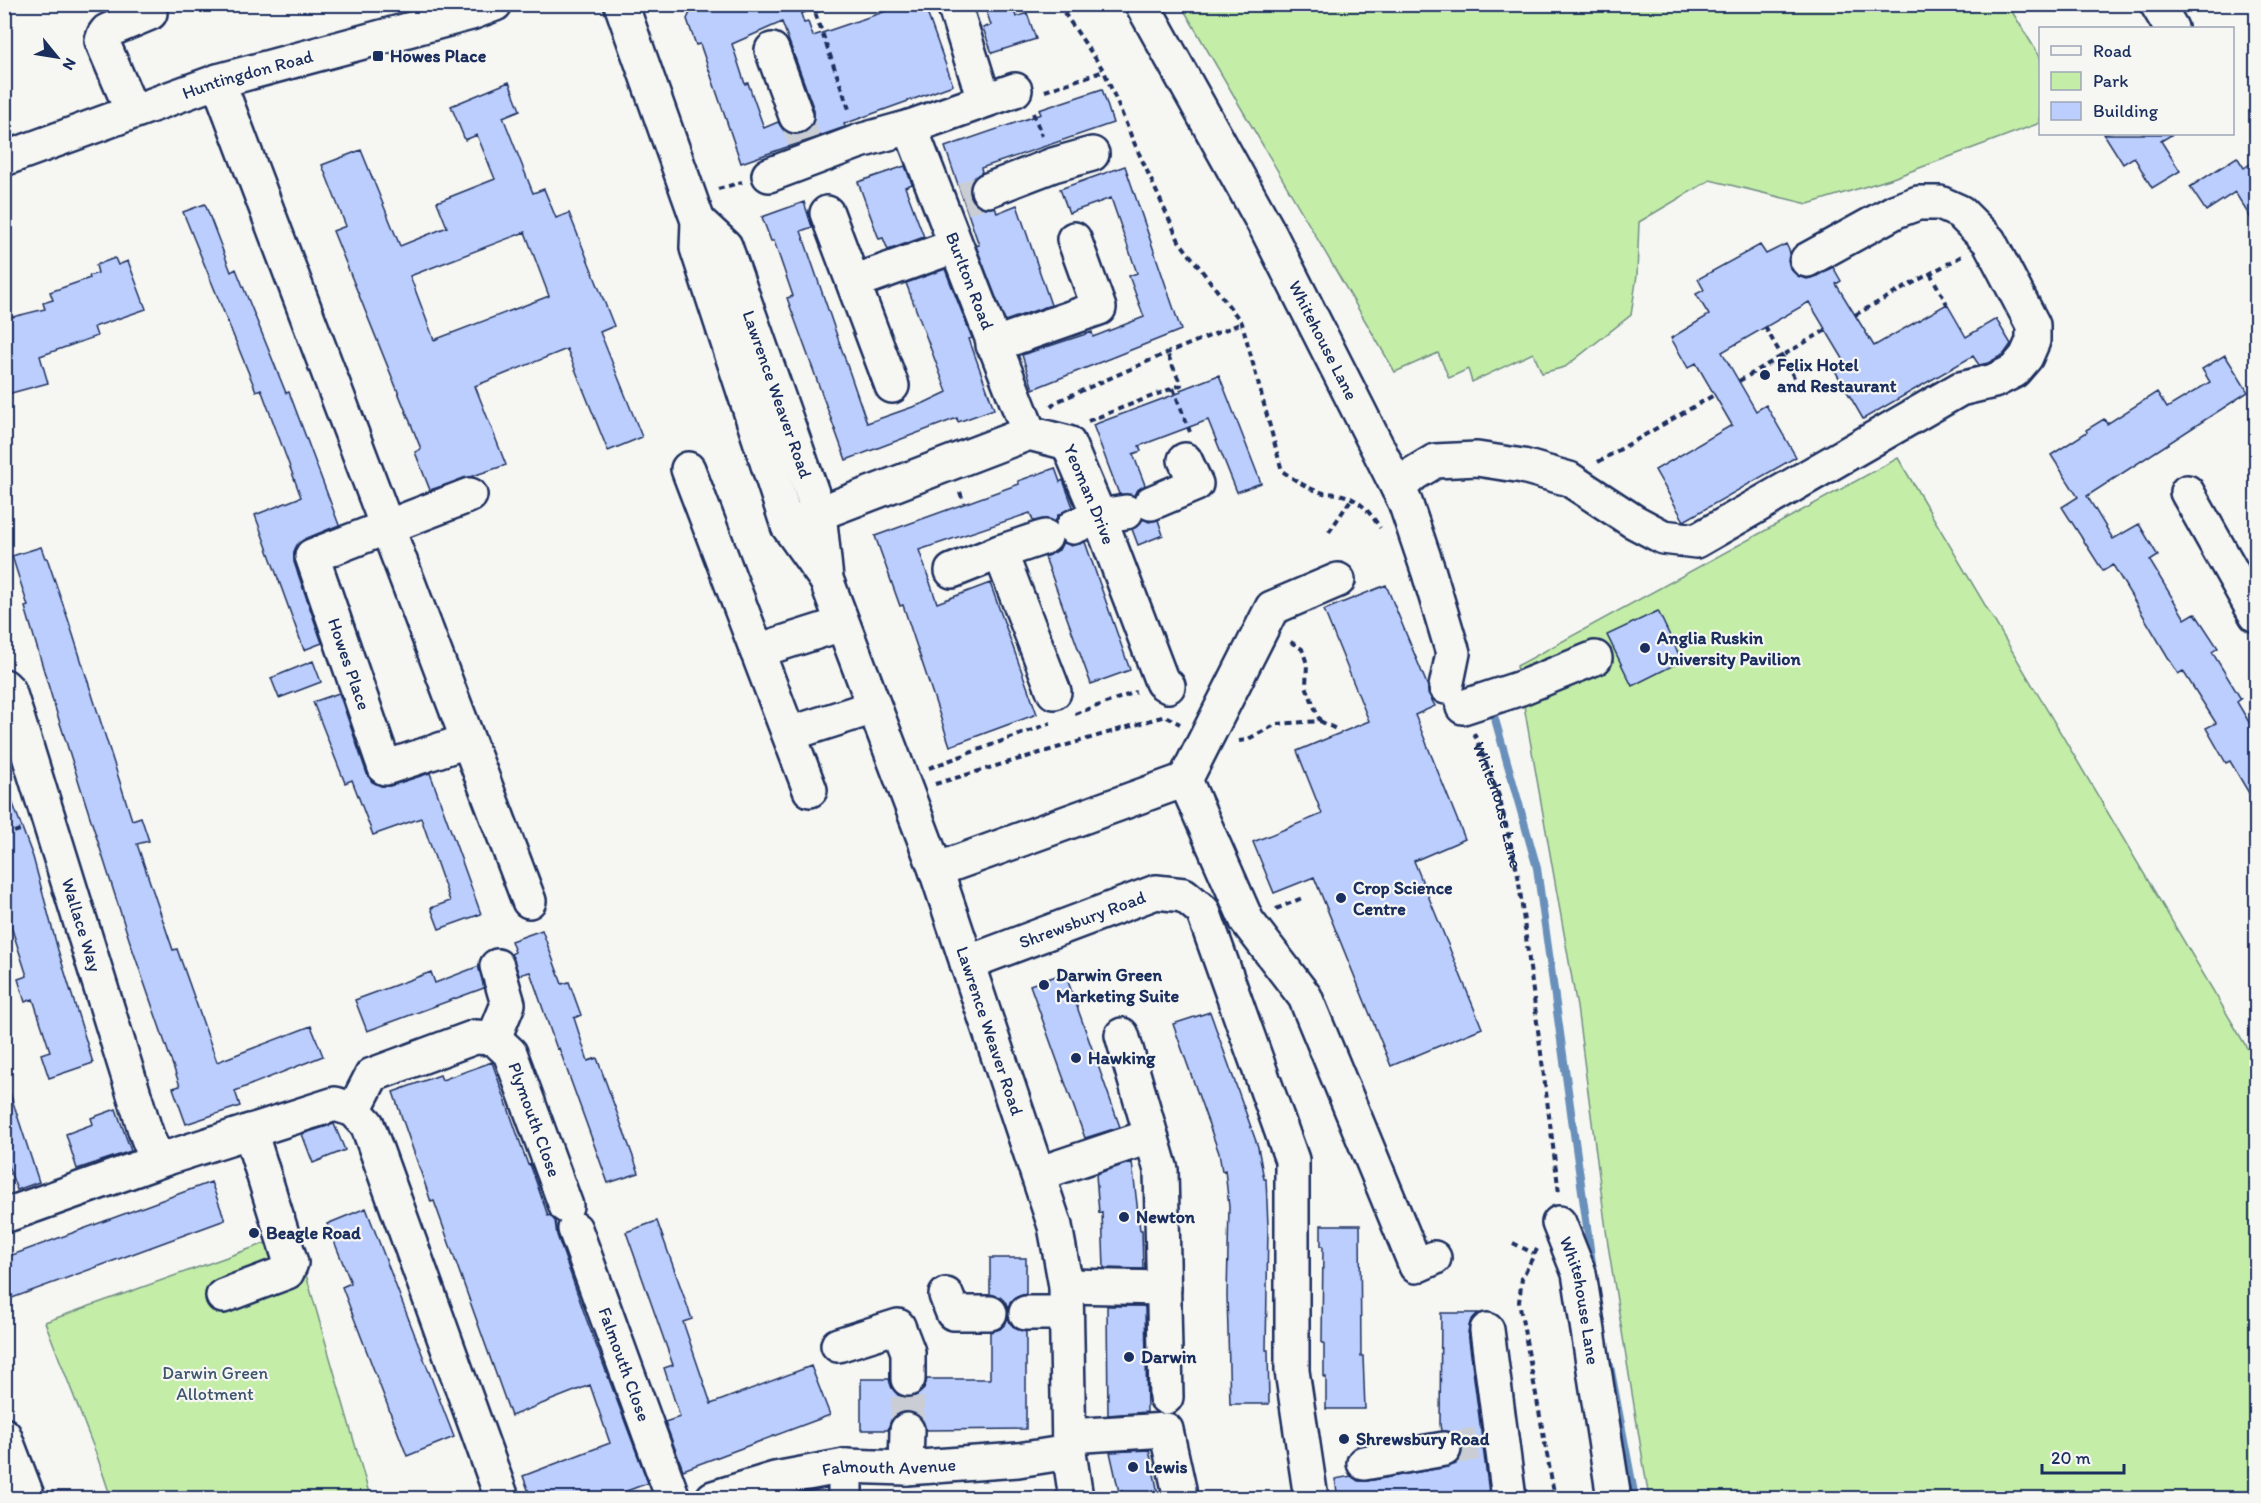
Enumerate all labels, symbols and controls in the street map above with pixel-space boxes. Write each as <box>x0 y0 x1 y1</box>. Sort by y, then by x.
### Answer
north arrow <box>27 27 87 87</box>
legend <box>2039 27 2234 135</box>
text: Road <box>2093 40 2132 62</box>
street label: Huntingdon Road <box>179 45 315 104</box>
place label: Howes Place <box>390 45 487 67</box>
marker: Howes Place <box>371 49 385 63</box>
text: N <box>59 55 80 74</box>
text: Park <box>2093 70 2128 92</box>
text: Building <box>2093 100 2159 122</box>
street label: Burlton Road <box>941 229 999 333</box>
street label: Whitehouse Lane <box>1284 277 1363 404</box>
street label: Lawrence Weaver Road <box>737 307 817 481</box>
place label: Felix Hotel and Restaurant <box>1777 354 1897 397</box>
marker: Felix Hotel and Restaurant <box>1758 368 1772 382</box>
street label: Yeoman Drive <box>1059 441 1120 548</box>
street label: Howes Place <box>323 615 375 713</box>
place label: Anglia Ruskin University Pavilion <box>1656 627 1801 670</box>
marker: Anglia Ruskin University Pavilion <box>1638 641 1652 655</box>
street label: Whitehouse Lane <box>1468 739 1527 870</box>
street label: Wallace Way <box>57 875 106 975</box>
place label: Crop Science Centre <box>1353 877 1453 920</box>
street label: Shrewsbury Road <box>1016 886 1149 954</box>
marker: Crop Science Centre <box>1334 891 1348 905</box>
street label: Lawrence Weaver Road <box>951 944 1028 1118</box>
place label: Darwin Green Marketing Suite <box>1056 964 1180 1007</box>
marker: Darwin Green Marketing Suite <box>1037 978 1051 992</box>
place label: Hawking <box>1088 1047 1156 1069</box>
marker: Hawking <box>1069 1051 1083 1065</box>
street label: Plymouth Close <box>503 1059 565 1180</box>
place label: Newton <box>1136 1206 1196 1228</box>
marker: Newton <box>1117 1210 1131 1224</box>
place label: Beagle Road <box>266 1222 361 1244</box>
marker: Beagle Road <box>247 1226 261 1240</box>
street label: Whitehouse Lane <box>1555 1233 1604 1366</box>
street label: Falmouth Close <box>593 1304 655 1424</box>
place label: Darwin <box>1141 1346 1197 1368</box>
marker: Darwin <box>1122 1350 1136 1364</box>
park label: Darwin Green Allotment <box>162 1362 268 1405</box>
place label: Shrewsbury Road <box>1356 1428 1490 1450</box>
marker: Shrewsbury Road <box>1337 1432 1351 1446</box>
scale bar <box>2042 1437 2124 1475</box>
text: 20 m <box>2051 1447 2091 1469</box>
street label: Falmouth Avenue <box>820 1453 957 1481</box>
place label: Lewis <box>1145 1456 1188 1478</box>
marker: Lewis <box>1126 1460 1140 1474</box>

